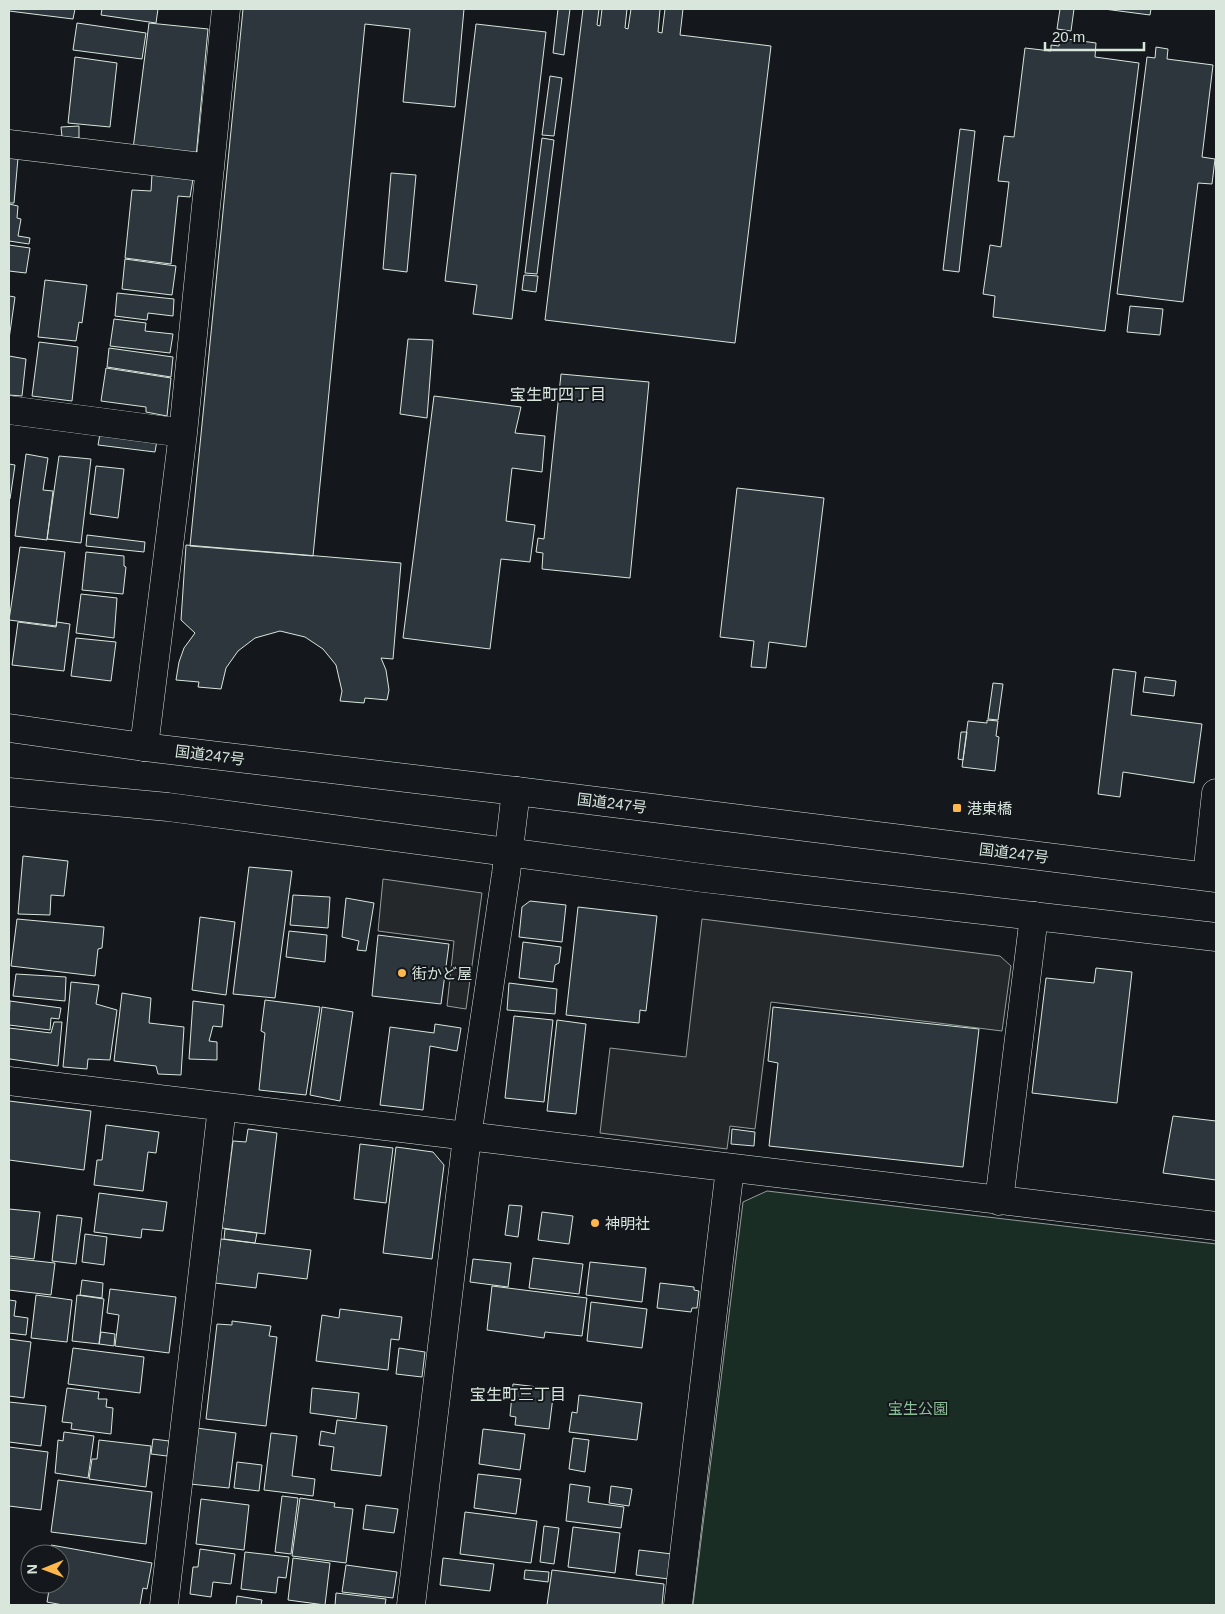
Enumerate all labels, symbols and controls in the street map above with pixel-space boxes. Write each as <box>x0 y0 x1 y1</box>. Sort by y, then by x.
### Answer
scale bar <box>1045 20 1144 52</box>
text: 20 m <box>1052 28 1085 45</box>
district label: 宝生町四丁目 <box>510 386 606 403</box>
street label: 国道247号 <box>174 742 246 768</box>
street label: 国道247号 <box>576 790 648 816</box>
place label: 港東橋 <box>967 800 1012 817</box>
marker: 港東橋 <box>951 802 963 814</box>
street label: 国道247号 <box>978 840 1050 866</box>
place label: 街かど屋 <box>412 965 472 982</box>
marker: 街かど屋 <box>396 967 408 979</box>
place label: 神明社 <box>605 1215 650 1232</box>
marker: 神明社 <box>589 1217 601 1229</box>
district label: 宝生町三丁目 <box>470 1386 566 1403</box>
park label: 宝生公園 <box>888 1400 948 1417</box>
north arrow <box>20 1544 70 1594</box>
text: N <box>24 1564 40 1574</box>

